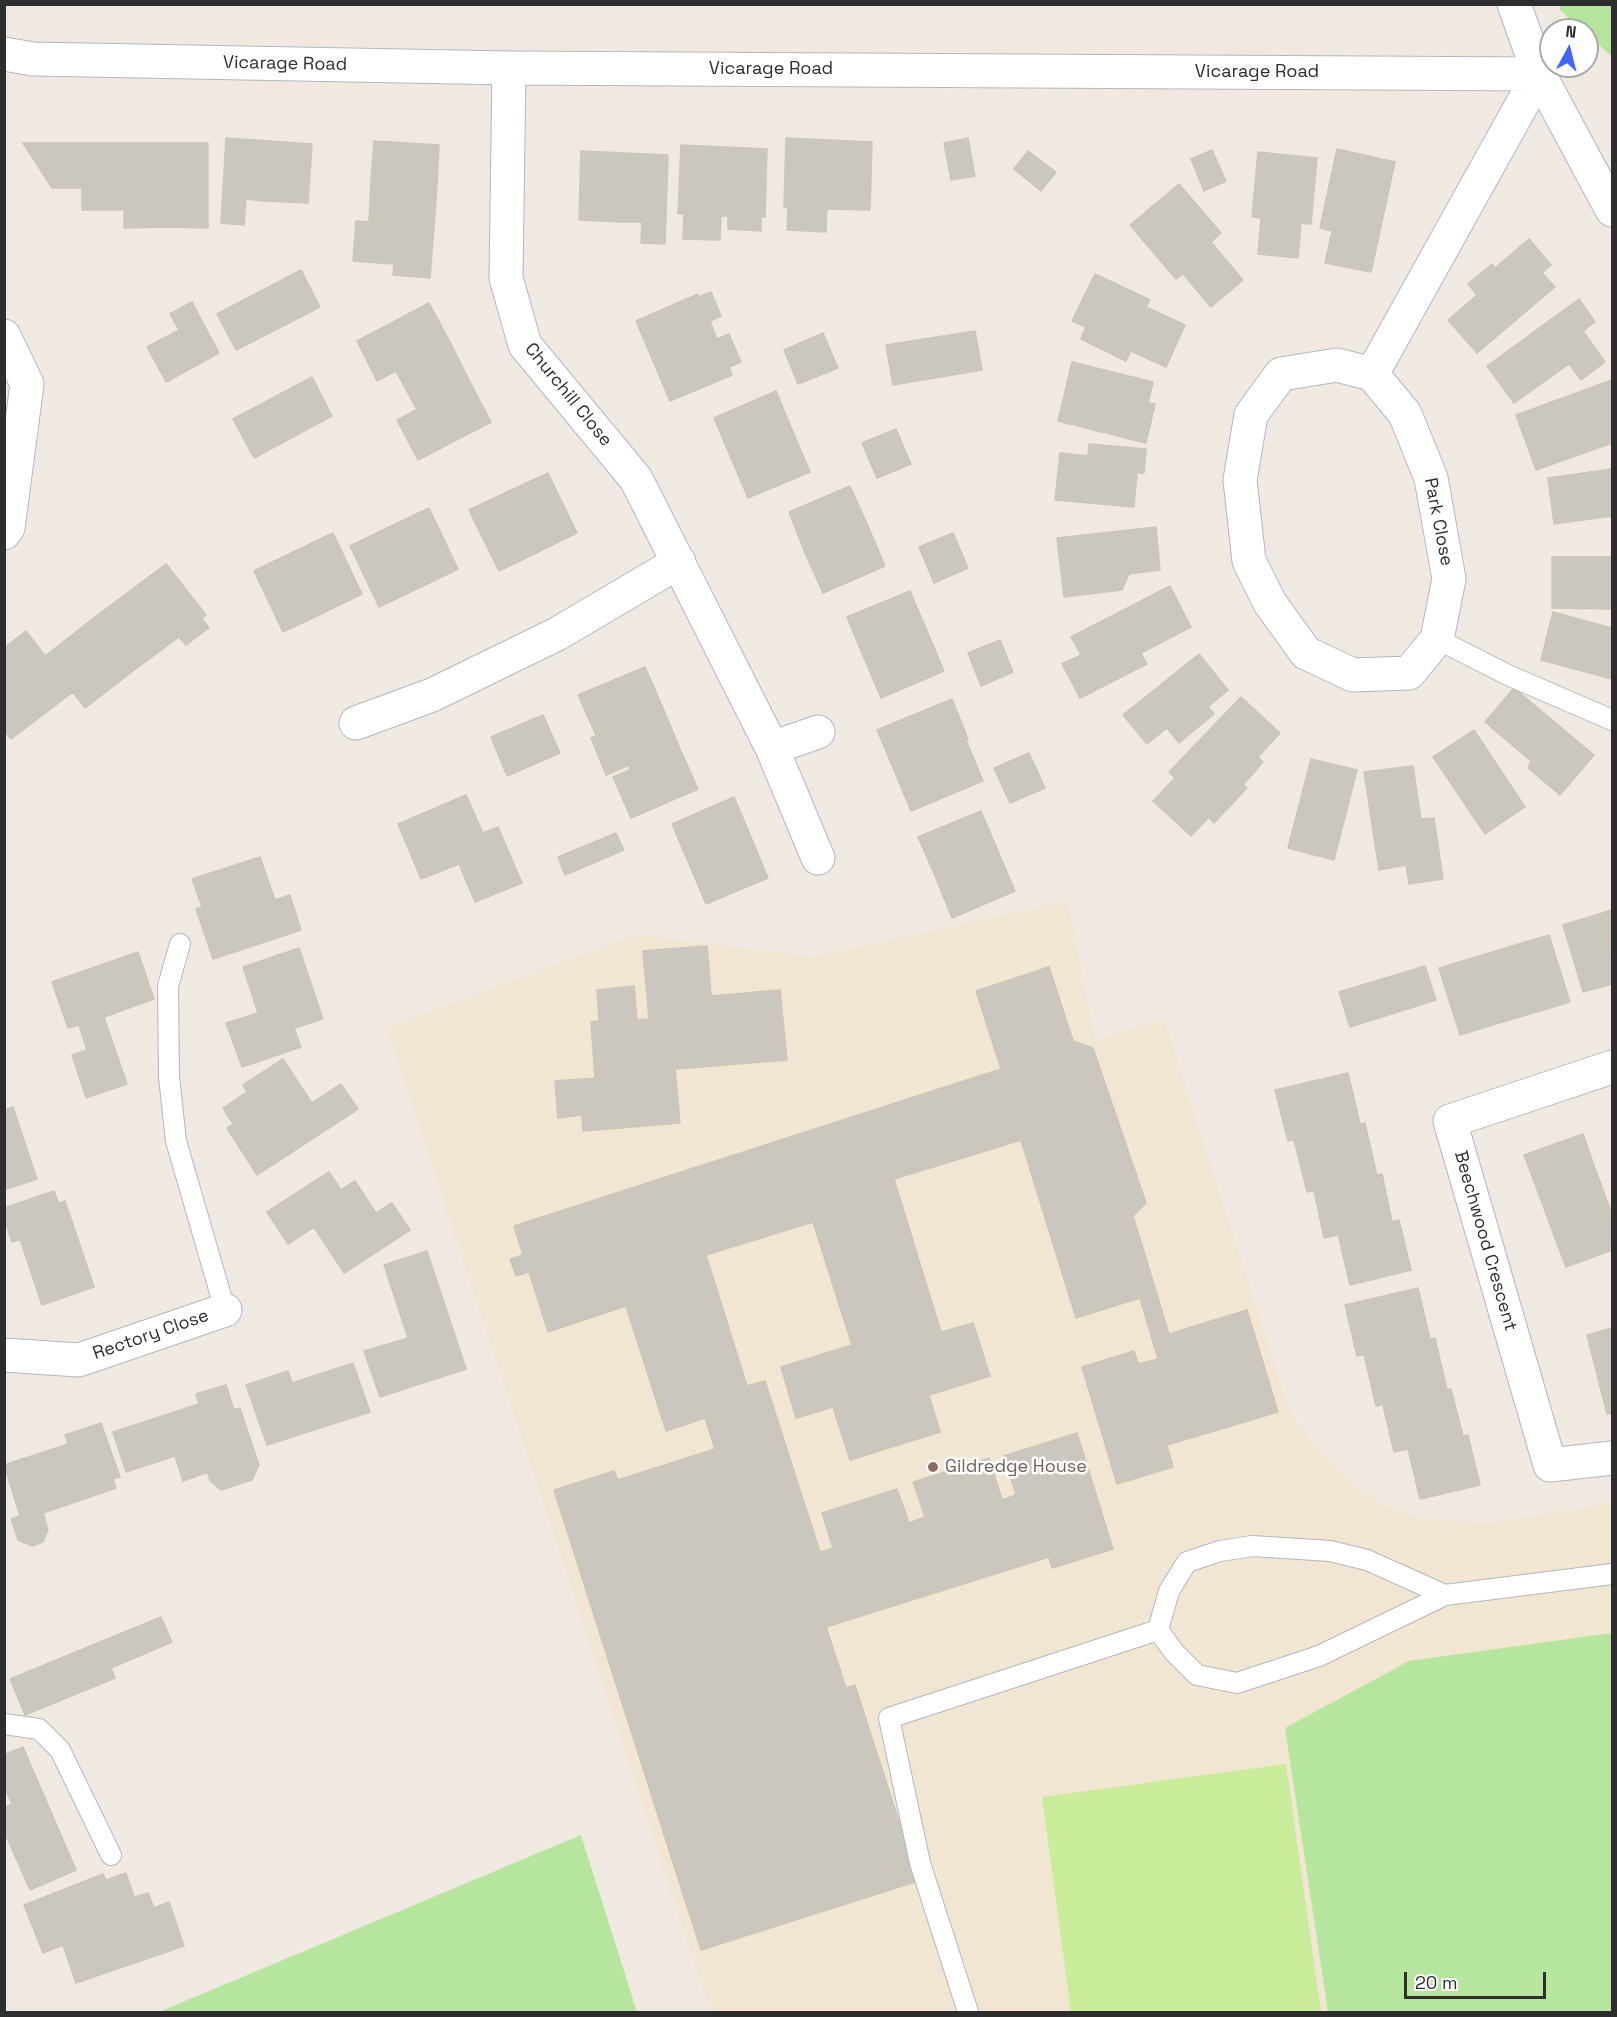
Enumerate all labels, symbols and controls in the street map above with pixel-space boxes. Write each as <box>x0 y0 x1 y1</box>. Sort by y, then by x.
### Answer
north arrow <box>1539 18 1599 78</box>
text: N <box>1564 21 1578 43</box>
street label: Vicarage Road <box>223 52 347 76</box>
street label: Vicarage Road <box>709 58 833 80</box>
street label: Vicarage Road <box>1195 61 1319 83</box>
street label: Churchill Close <box>520 339 616 451</box>
street label: Park Close <box>1419 476 1457 568</box>
street label: Beechwood Crescent <box>1449 1148 1521 1334</box>
street label: Rectory Close <box>90 1305 212 1365</box>
place label: Gildredge House <box>945 1456 1087 1478</box>
marker: Gildredge House <box>926 1460 940 1474</box>
scale bar <box>1407 1960 1550 1998</box>
text: 20 m <box>1415 1971 1458 1994</box>

